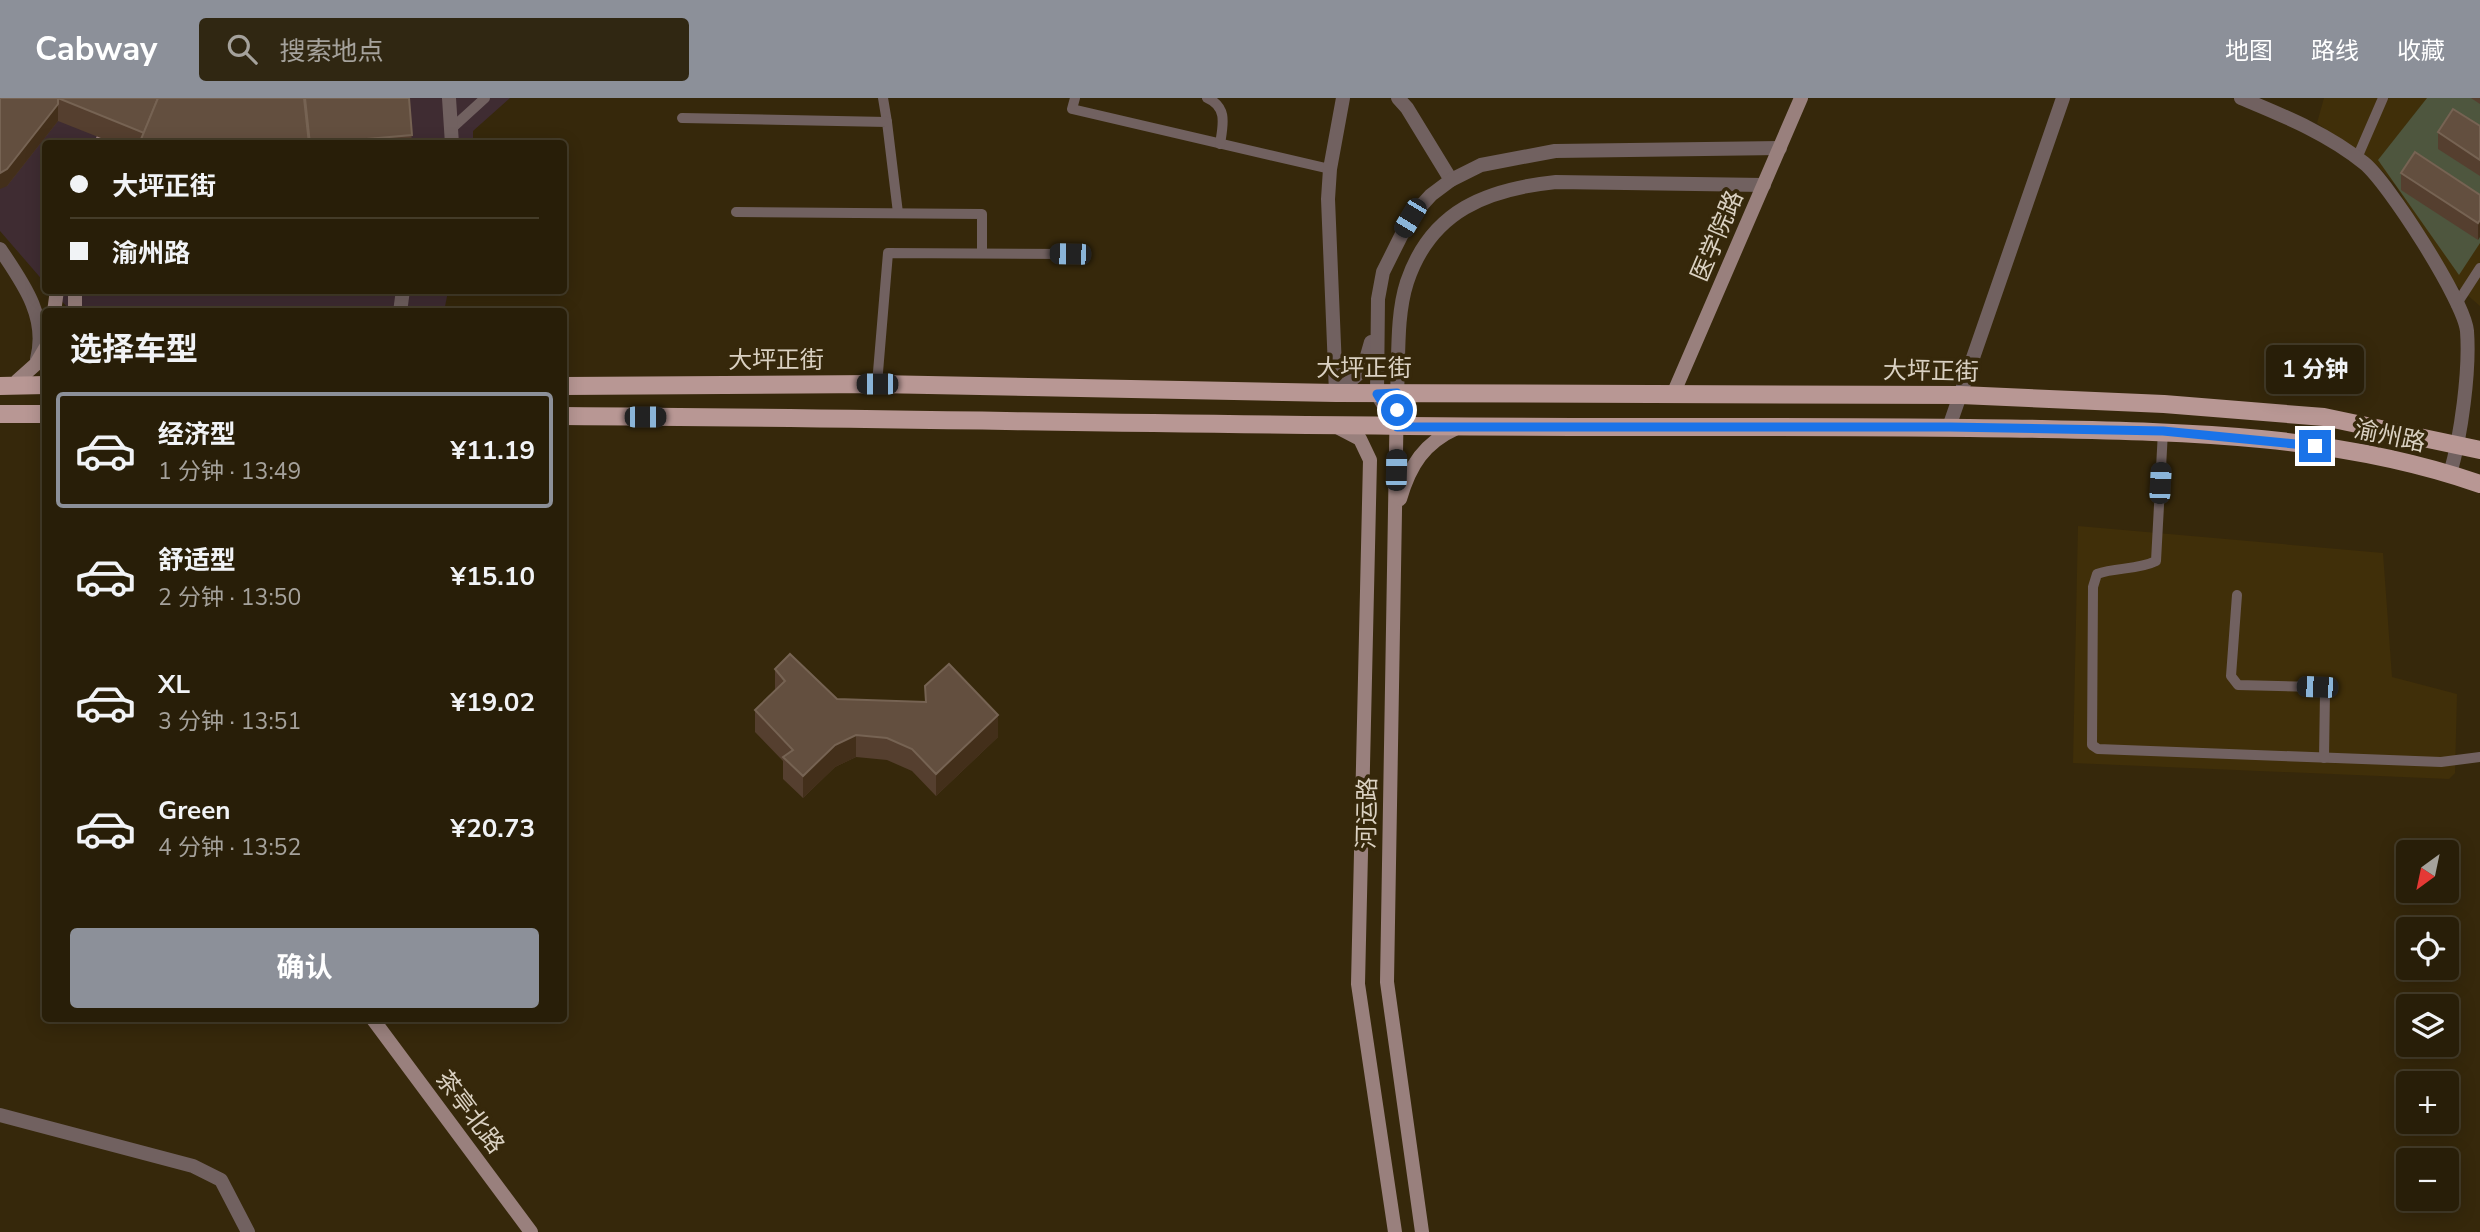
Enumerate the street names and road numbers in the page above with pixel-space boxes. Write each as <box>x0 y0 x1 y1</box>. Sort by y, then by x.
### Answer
street label: 医学院路 <box>1684 186 1750 286</box>
street label: 大坪正街 <box>728 344 824 376</box>
street label: 大坪正街 <box>1316 352 1412 384</box>
street label: 大坪正街 <box>1883 354 1979 388</box>
street label: 渝州路 <box>2351 413 2429 459</box>
street label: 河运路 <box>1350 777 1384 849</box>
street label: 茶亭北路 <box>428 1064 512 1160</box>

